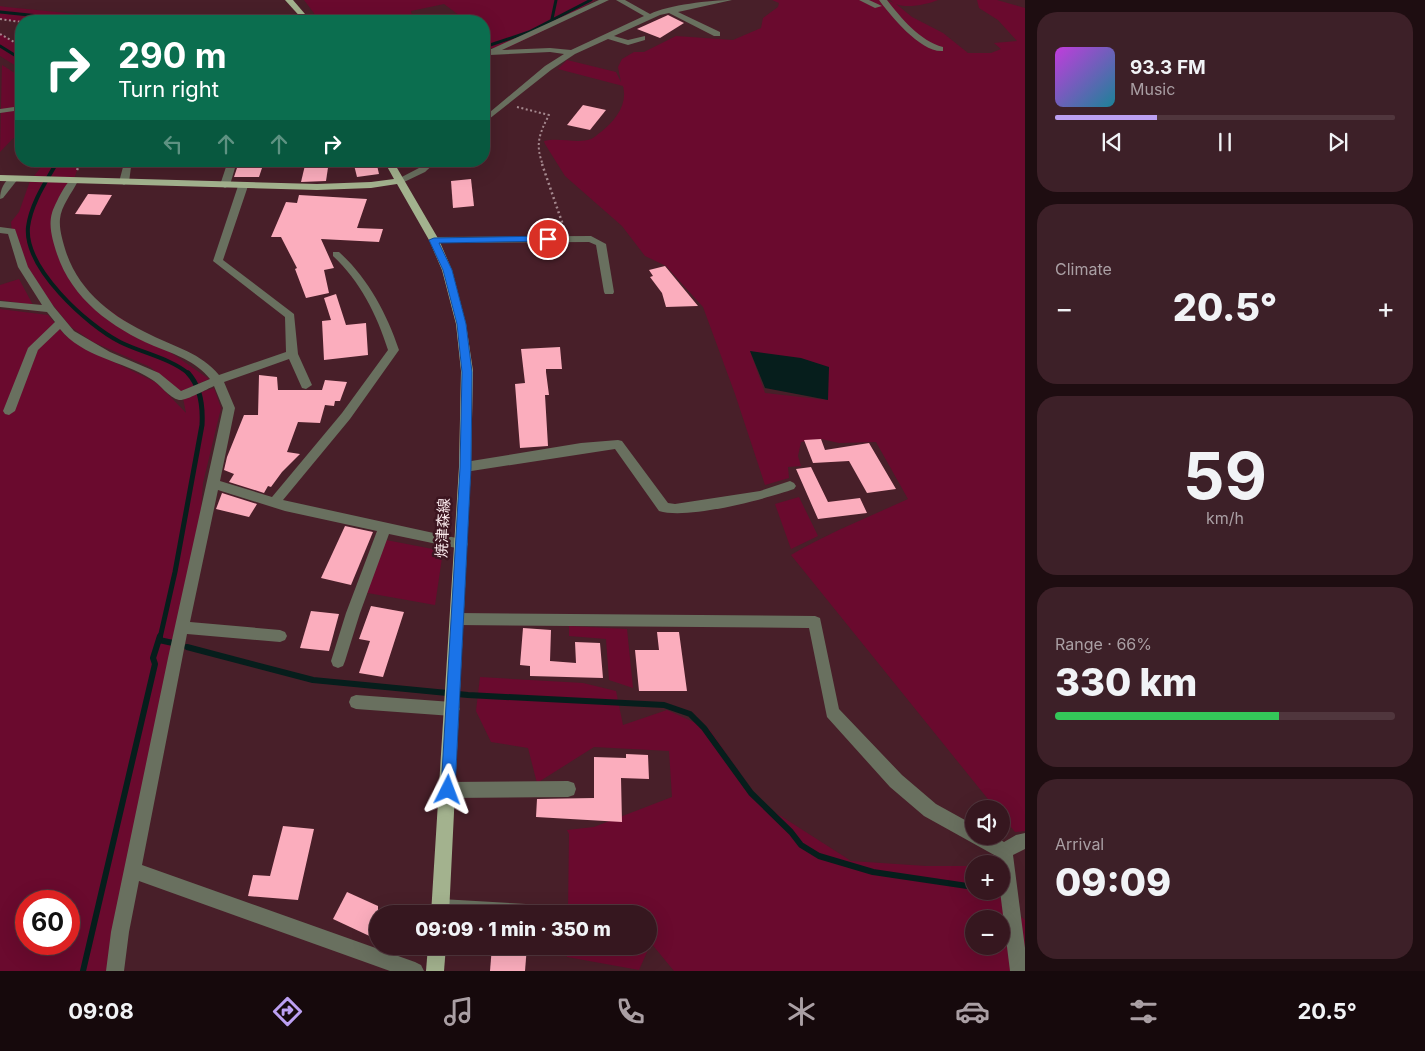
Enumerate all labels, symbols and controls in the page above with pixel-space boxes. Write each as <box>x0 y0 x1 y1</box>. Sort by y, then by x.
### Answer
text: 290 m <box>118 34 227 76</box>
icon: right <box>35 35 100 100</box>
text: 93.3 FM <box>1130 56 1206 79</box>
text: Turn right <box>118 76 219 102</box>
text: Music <box>1130 79 1175 99</box>
icon: previous <box>1098 128 1126 156</box>
icon: pause <box>1211 128 1239 156</box>
icon: next <box>1324 128 1352 156</box>
icon: left <box>159 130 187 158</box>
icon: ahead <box>212 130 240 158</box>
icon: ahead <box>265 130 293 158</box>
icon: right <box>318 130 346 158</box>
pin <box>527 218 569 260</box>
icon: arrive <box>534 225 562 253</box>
text: Climate <box>1055 259 1112 279</box>
text: 20.5° <box>1173 284 1277 330</box>
text: − <box>1055 291 1074 325</box>
text: + <box>1376 291 1395 325</box>
text: 59 <box>1183 436 1267 515</box>
street label: 焼津森線 <box>431 498 454 558</box>
text: km/h <box>1206 508 1244 528</box>
text: Range · 66% <box>1055 634 1152 654</box>
text: 330 km <box>1055 659 1197 705</box>
position arrow <box>421 763 473 815</box>
map controls <box>965 800 1010 955</box>
button: sound <box>965 800 1010 845</box>
text: Arrival <box>1055 834 1104 854</box>
button: + <box>965 855 1010 900</box>
text: 09:09 <box>1055 859 1171 905</box>
speed limit sign: 60 <box>15 890 80 955</box>
button: − <box>965 910 1010 955</box>
text: 09:09 · 1 min · 350 m <box>415 918 611 941</box>
icon: directions <box>270 994 305 1029</box>
icon: music <box>441 994 476 1029</box>
icon: phone <box>613 994 648 1029</box>
icon: climate <box>784 994 819 1029</box>
icon: car <box>955 994 990 1029</box>
icon: filters <box>1126 994 1161 1029</box>
text: 09:08 <box>68 998 134 1024</box>
text: 20.5° <box>1298 998 1357 1024</box>

